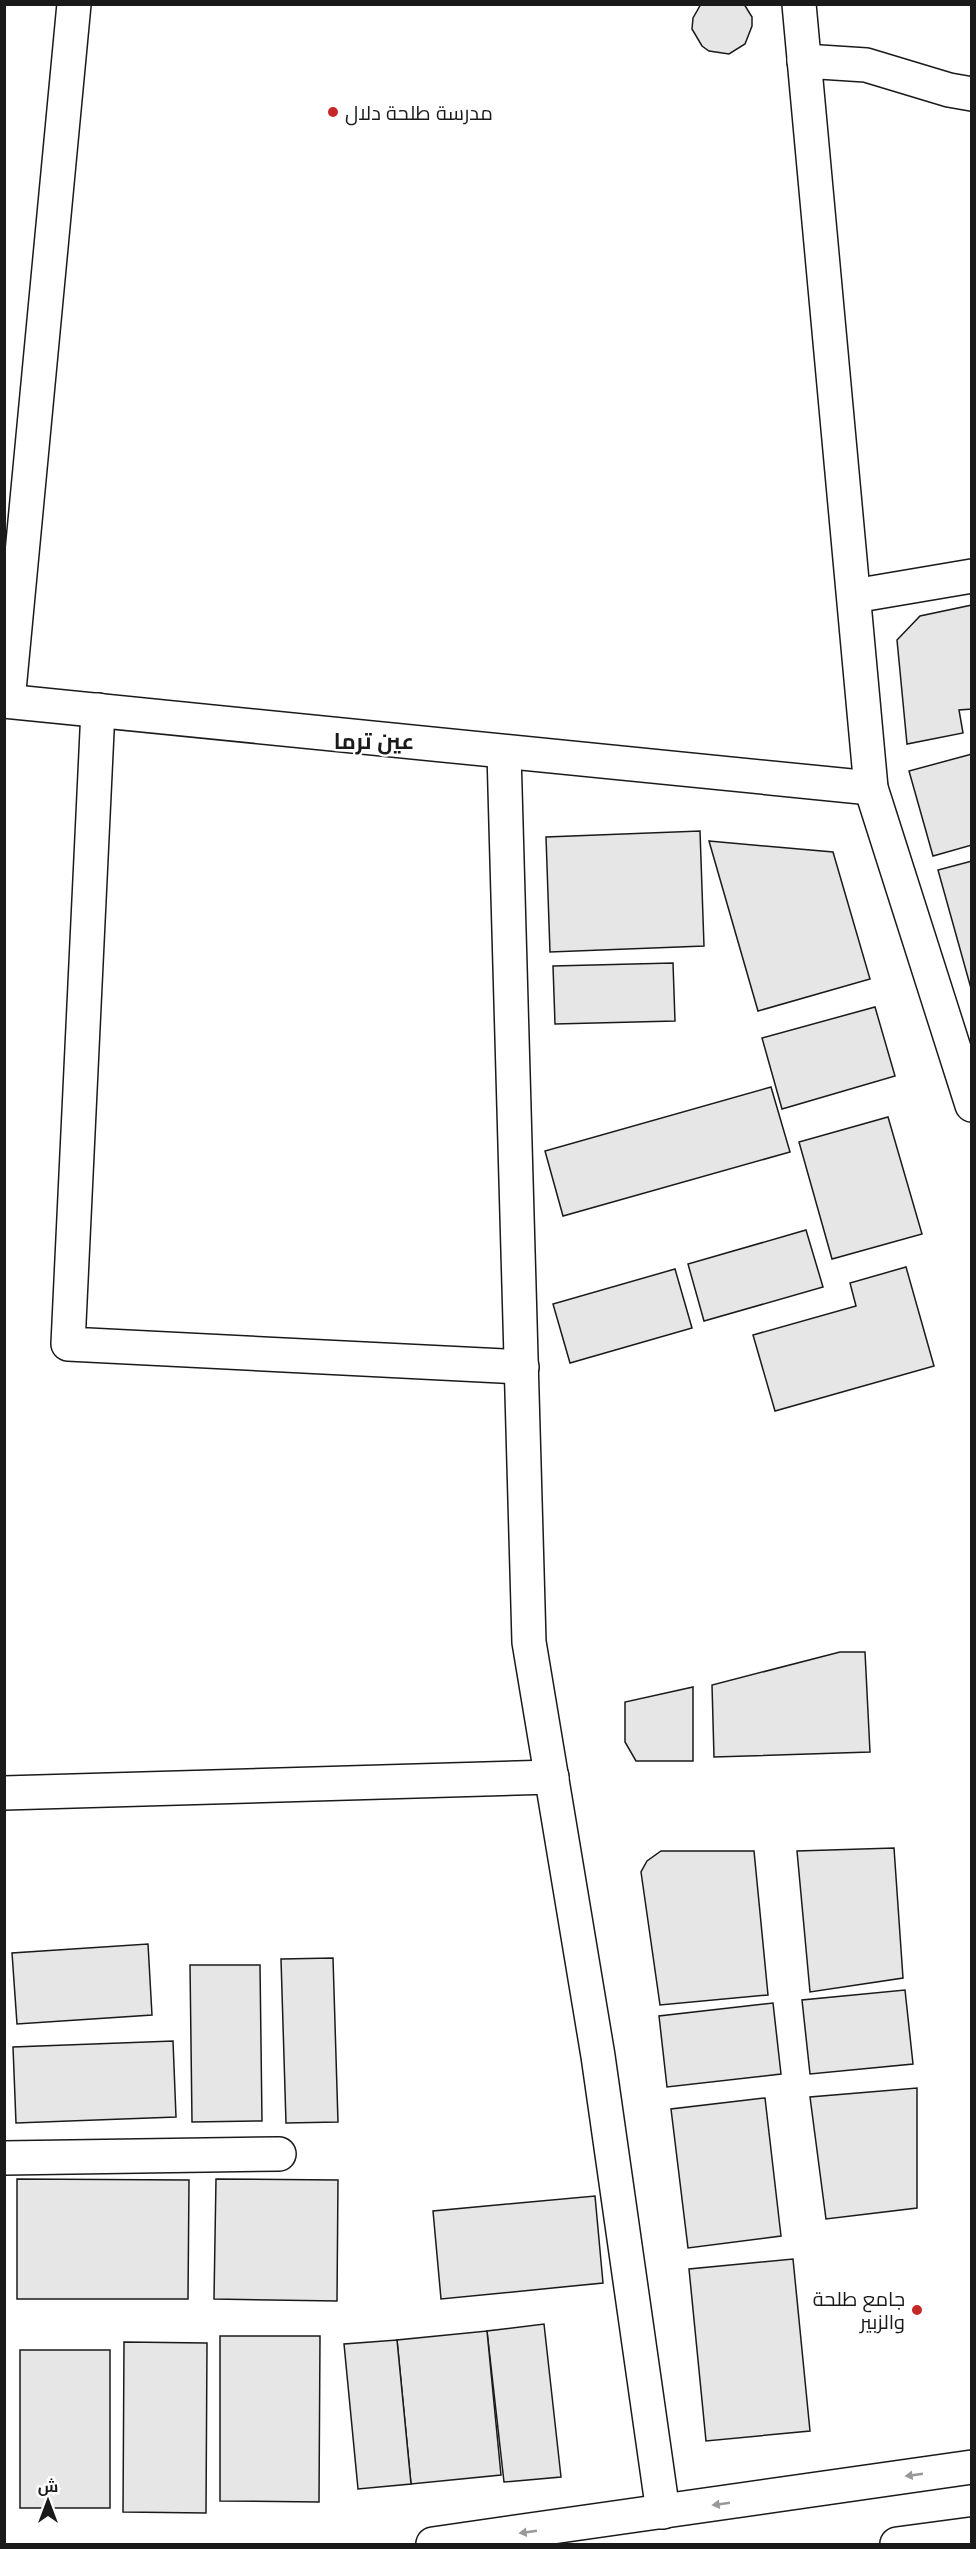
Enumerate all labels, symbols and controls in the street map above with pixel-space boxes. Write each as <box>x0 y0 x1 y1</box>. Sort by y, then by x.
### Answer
place label: مدرسة طلحة دلال <box>345 99 493 126</box>
marker: مدرسة طلحة دلال <box>326 105 340 119</box>
district label: عين ترما <box>334 725 414 755</box>
place label: جامع طلحة والزبير <box>813 2285 905 2335</box>
marker: جامع طلحة والزبير <box>910 2303 924 2317</box>
north arrow <box>18 2471 78 2531</box>
one-way arrow <box>904 2471 923 2480</box>
text: ش <box>38 2475 58 2497</box>
one-way arrow <box>711 2499 730 2508</box>
one-way arrow <box>518 2527 537 2536</box>

